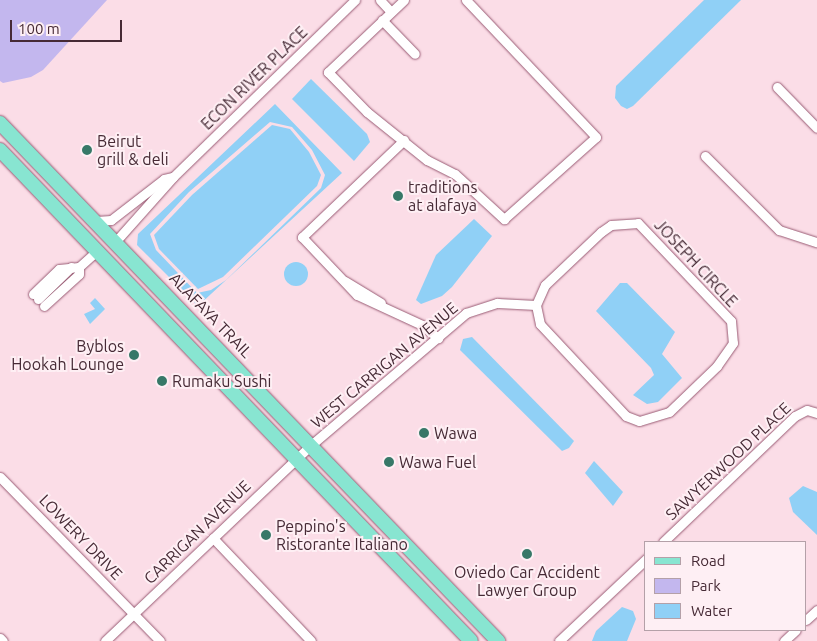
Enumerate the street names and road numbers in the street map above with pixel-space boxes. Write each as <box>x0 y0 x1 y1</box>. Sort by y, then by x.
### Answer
street label: ECON RIVER PLACE <box>197 22 311 134</box>
street label: JOSEPH CIRCLE <box>651 215 741 311</box>
street label: ALAFAYA TRAIL <box>166 269 256 361</box>
street label: WEST CARRIGAN AVENUE <box>307 298 461 432</box>
street label: SAWYERWOOD PLACE <box>662 398 794 524</box>
street label: CARRIGAN AVENUE <box>140 476 254 588</box>
street label: LOWERY DRIVE <box>36 490 126 584</box>

